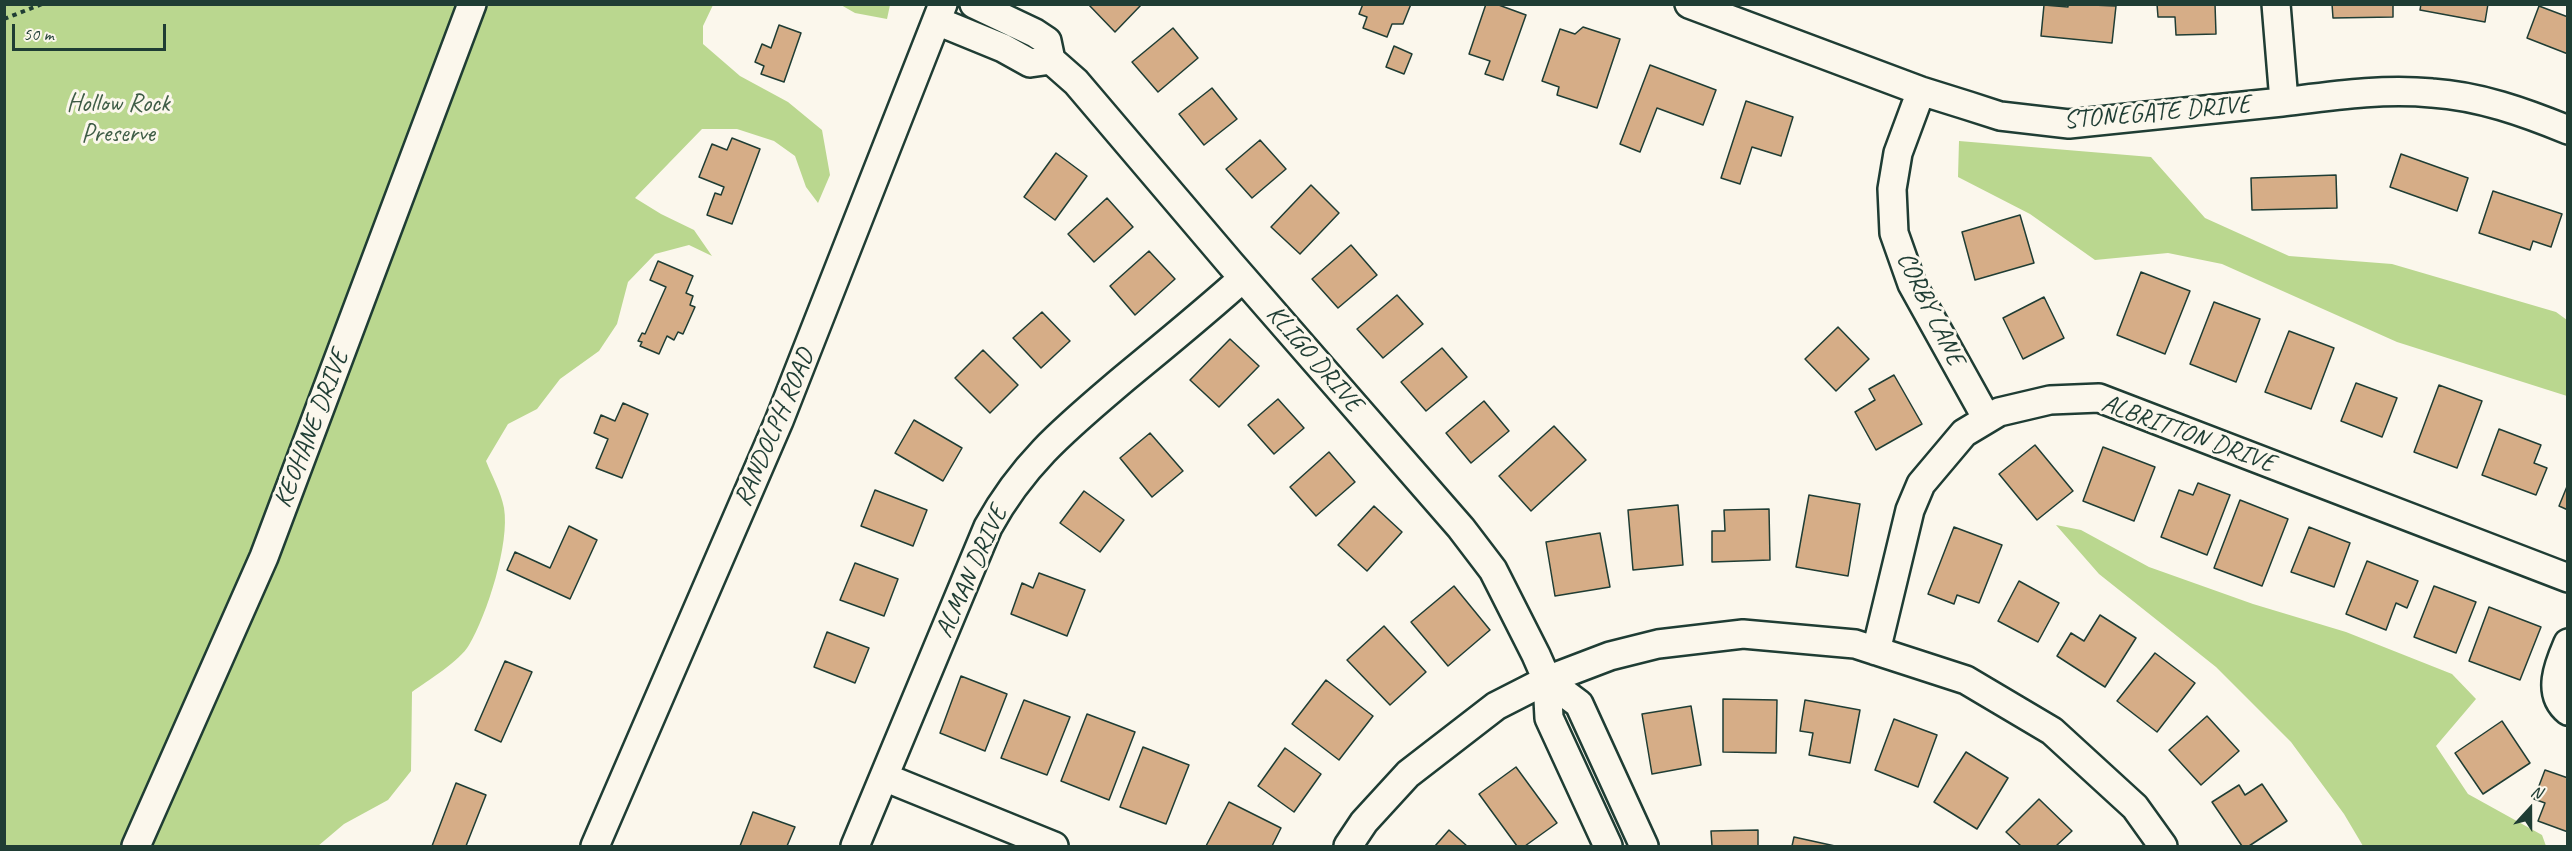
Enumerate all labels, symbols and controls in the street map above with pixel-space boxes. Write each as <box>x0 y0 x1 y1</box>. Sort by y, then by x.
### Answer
scale bar <box>15 12 170 50</box>
text: 50 m <box>23 23 54 45</box>
park label: Hollow Rock Preserve <box>66 88 170 150</box>
street label: STONEGATE DRIVE <box>2062 89 2252 137</box>
street label: CORBY LANE <box>1889 247 1971 371</box>
street label: KLIGO DRIVE <box>1259 299 1369 419</box>
street label: RANDOLPH ROAD <box>728 345 822 511</box>
street label: KEOHANE DRIVE <box>268 346 356 512</box>
street label: ALBRITTON DRIVE <box>2097 388 2279 480</box>
street label: ALMAN DRIVE <box>929 501 1015 643</box>
north arrow <box>2500 779 2560 839</box>
text: N <box>2528 781 2545 803</box>

